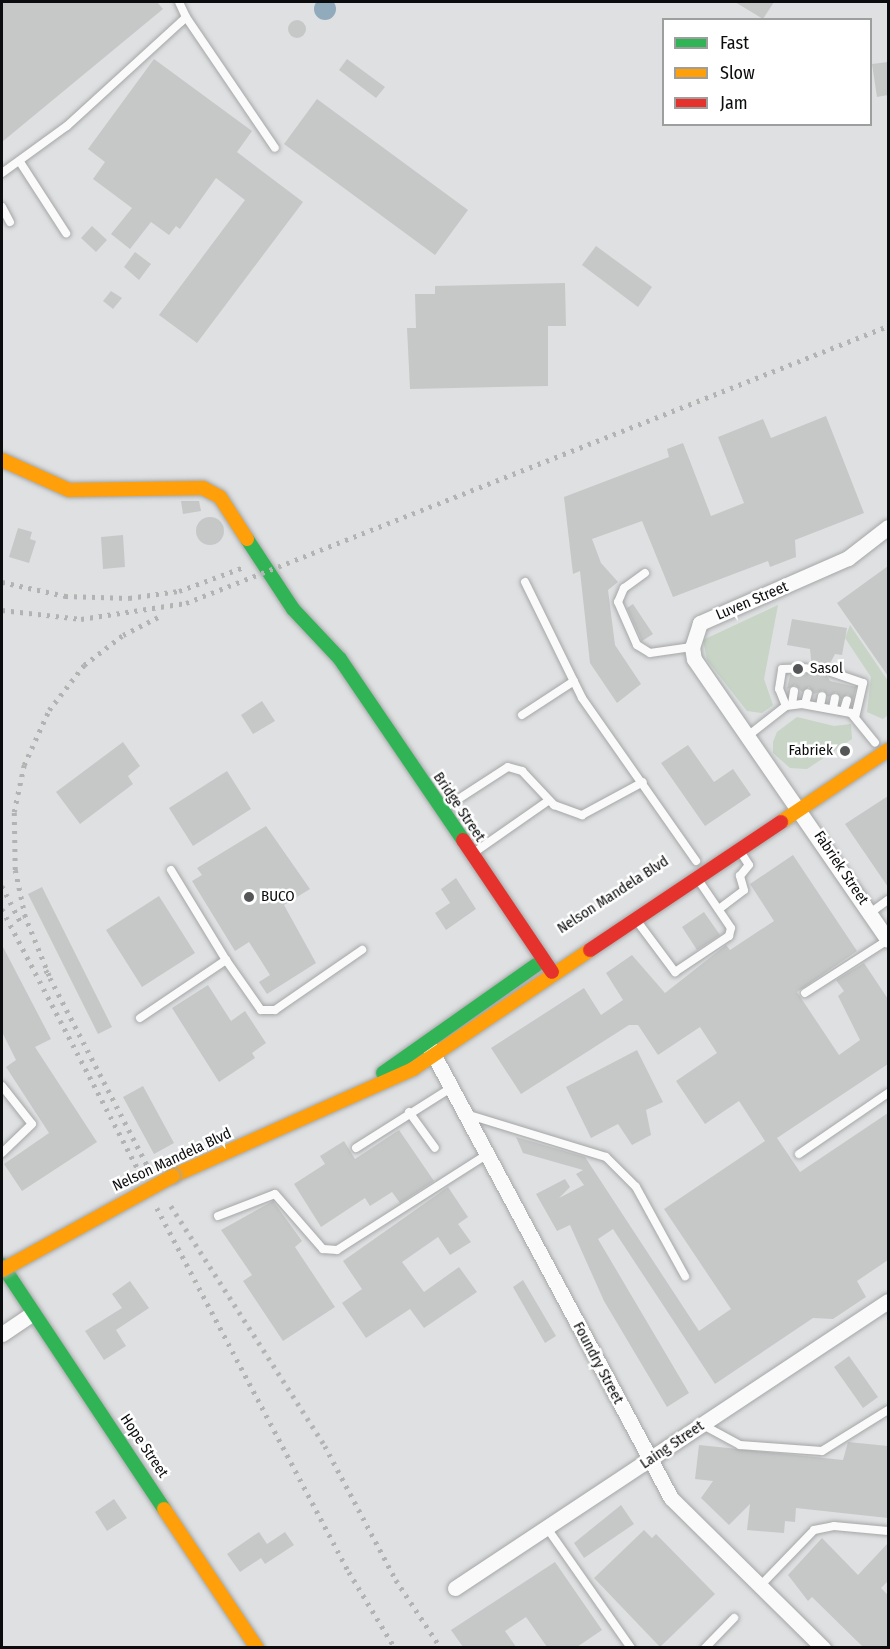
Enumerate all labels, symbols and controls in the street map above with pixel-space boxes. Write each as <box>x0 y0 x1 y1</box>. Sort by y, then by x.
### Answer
legend <box>662 18 872 126</box>
text: Fast <box>720 32 749 54</box>
text: Slow <box>720 62 755 84</box>
text: Jam <box>720 92 748 114</box>
street label: Luven Street <box>713 578 791 624</box>
place label: Sasol <box>810 660 843 678</box>
marker: Sasol <box>791 662 805 676</box>
place label: Fabriek <box>789 742 833 760</box>
marker: Fabriek <box>838 744 852 758</box>
street label: Bridge Street <box>429 769 489 845</box>
street label: Fabriek Street <box>810 828 872 908</box>
street label: Nelson Mandela Blvd <box>554 852 672 938</box>
place label: BUCO <box>261 888 295 906</box>
marker: BUCO <box>242 890 256 904</box>
street label: Nelson Mandela Blvd <box>110 1125 234 1195</box>
street label: Foundry Street <box>569 1319 627 1407</box>
street label: Hope Street <box>116 1411 172 1481</box>
street label: Laing Street <box>637 1417 707 1473</box>

